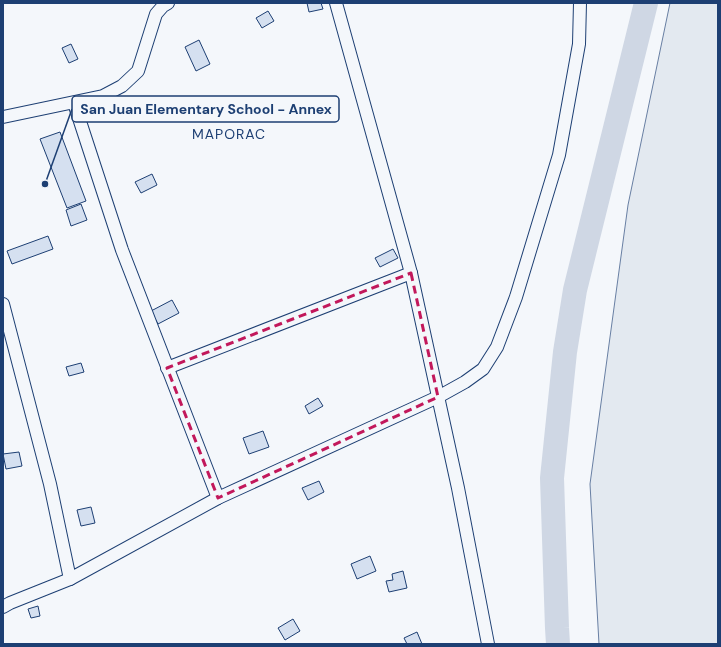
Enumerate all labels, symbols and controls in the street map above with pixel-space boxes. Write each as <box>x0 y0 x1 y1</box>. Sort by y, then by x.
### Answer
callout: San Juan Elementary School - Annex <box>72 96 339 122</box>
text: San Juan Elementary School - Annex <box>80 100 332 118</box>
district label: MAPORAC <box>192 125 266 143</box>

